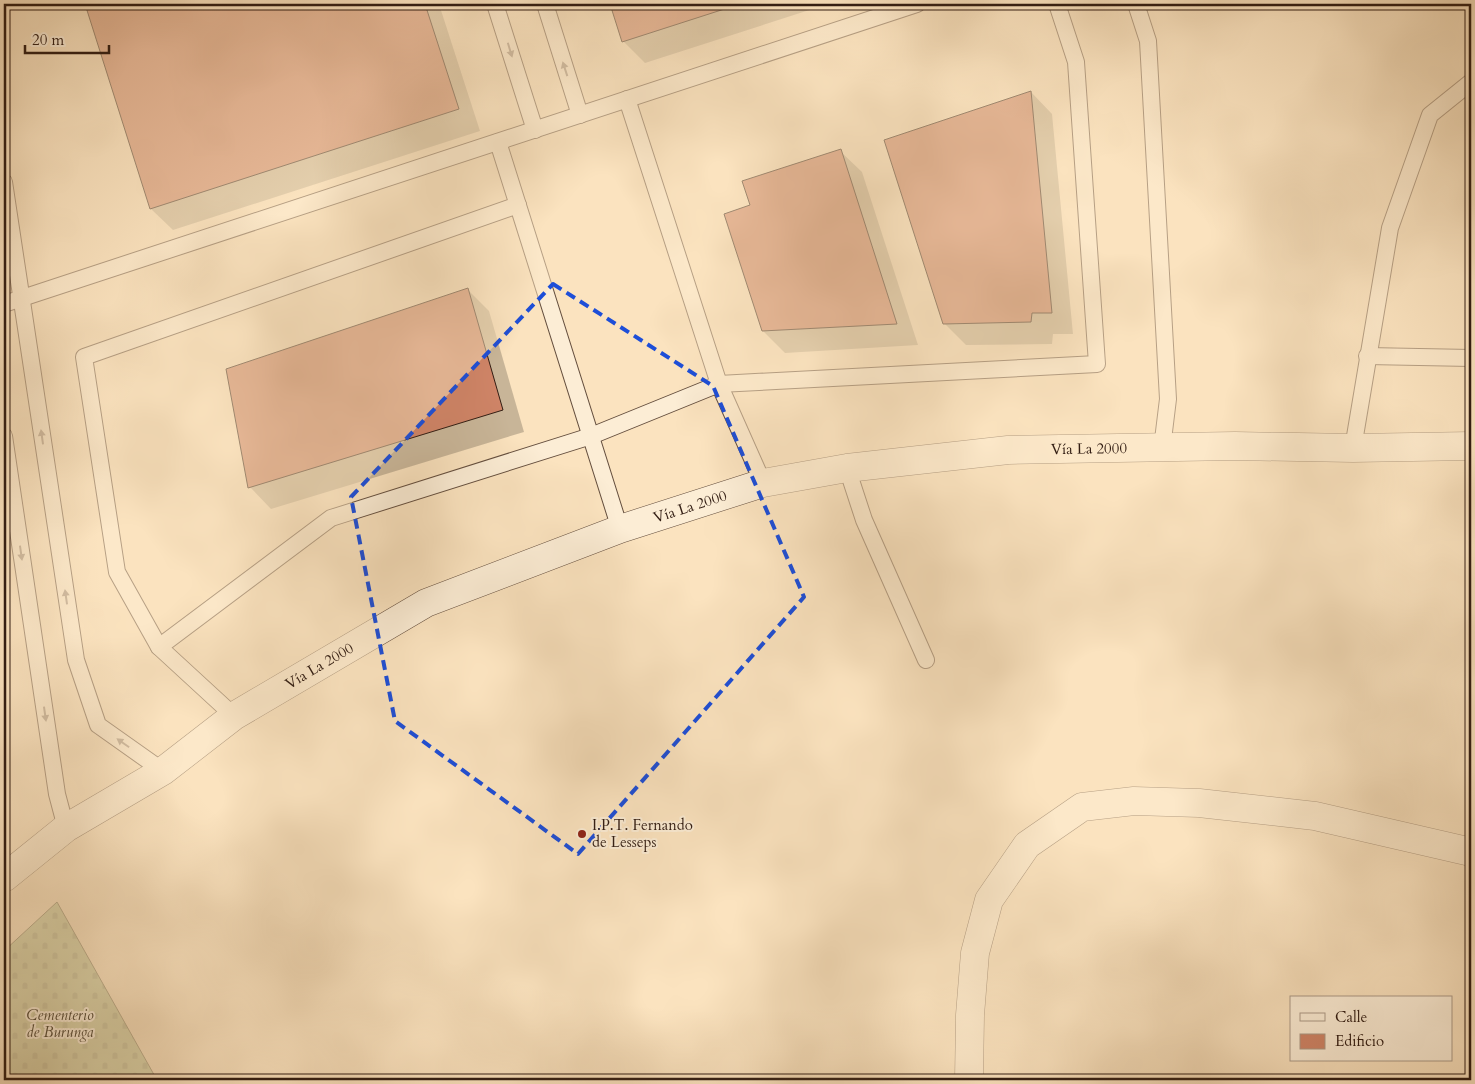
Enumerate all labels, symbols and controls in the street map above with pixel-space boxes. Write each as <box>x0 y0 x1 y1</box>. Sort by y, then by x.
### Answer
scale bar <box>25 22 109 54</box>
text: 20 m <box>32 30 64 50</box>
one-way arrow <box>506 43 514 58</box>
one-way arrow <box>561 61 569 76</box>
one-way arrow <box>38 428 46 444</box>
street label: Vía La 2000 <box>1051 438 1128 459</box>
street label: Vía La 2000 <box>651 485 730 528</box>
one-way arrow <box>18 546 26 562</box>
one-way arrow <box>62 589 70 605</box>
street label: Vía La 2000 <box>281 638 357 694</box>
one-way arrow <box>42 706 50 722</box>
one-way arrow <box>116 738 130 748</box>
place label: I.P.T. Fernando de Lesseps <box>592 815 693 852</box>
marker: I.P.T. Fernando de Lesseps <box>576 828 588 840</box>
legend <box>1290 996 1452 1062</box>
park label: Cementerio de Burunga <box>26 1005 94 1042</box>
text: Calle <box>1335 1007 1368 1027</box>
text: Edificio <box>1335 1031 1384 1051</box>

